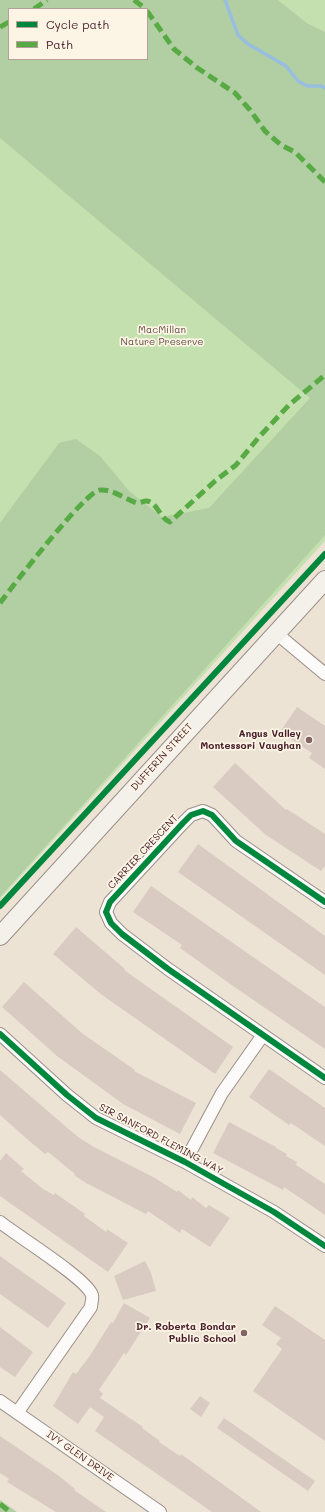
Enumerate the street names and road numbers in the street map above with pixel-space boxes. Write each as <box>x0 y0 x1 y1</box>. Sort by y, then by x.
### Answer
street label: DUFFERIN STREET <box>129 721 195 793</box>
street label: CARRIER CRESCENT <box>105 812 181 892</box>
street label: SIR SANFORD FLEMING WAY <box>97 1101 225 1177</box>
street label: IVY GLEN DRIVE <box>44 1428 116 1484</box>

